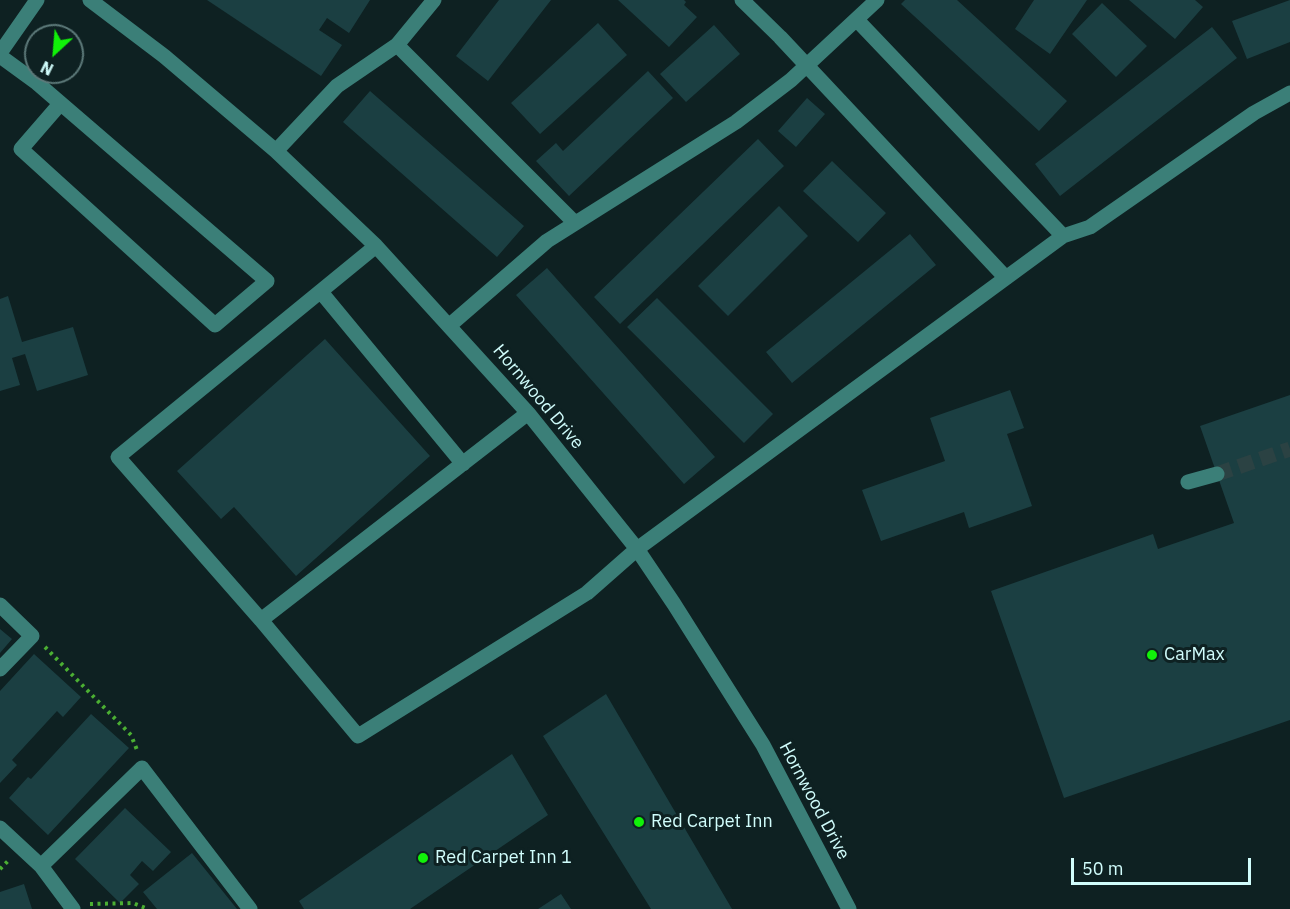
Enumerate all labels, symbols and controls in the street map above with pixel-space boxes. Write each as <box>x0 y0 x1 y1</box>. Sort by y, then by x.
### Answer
north arrow <box>24 24 84 84</box>
text: N <box>37 57 57 80</box>
street label: Hornwood Drive <box>488 340 588 454</box>
place label: CarMax <box>1164 644 1225 666</box>
marker: CarMax <box>1145 648 1159 662</box>
street label: Hornwood Drive <box>774 739 854 863</box>
place label: Red Carpet Inn <box>651 811 773 833</box>
marker: Red Carpet Inn <box>632 815 646 829</box>
scale bar <box>1074 846 1254 884</box>
place label: Red Carpet Inn 1 <box>435 847 572 869</box>
marker: Red Carpet Inn 1 <box>416 851 430 865</box>
text: 50 m <box>1082 857 1124 880</box>

